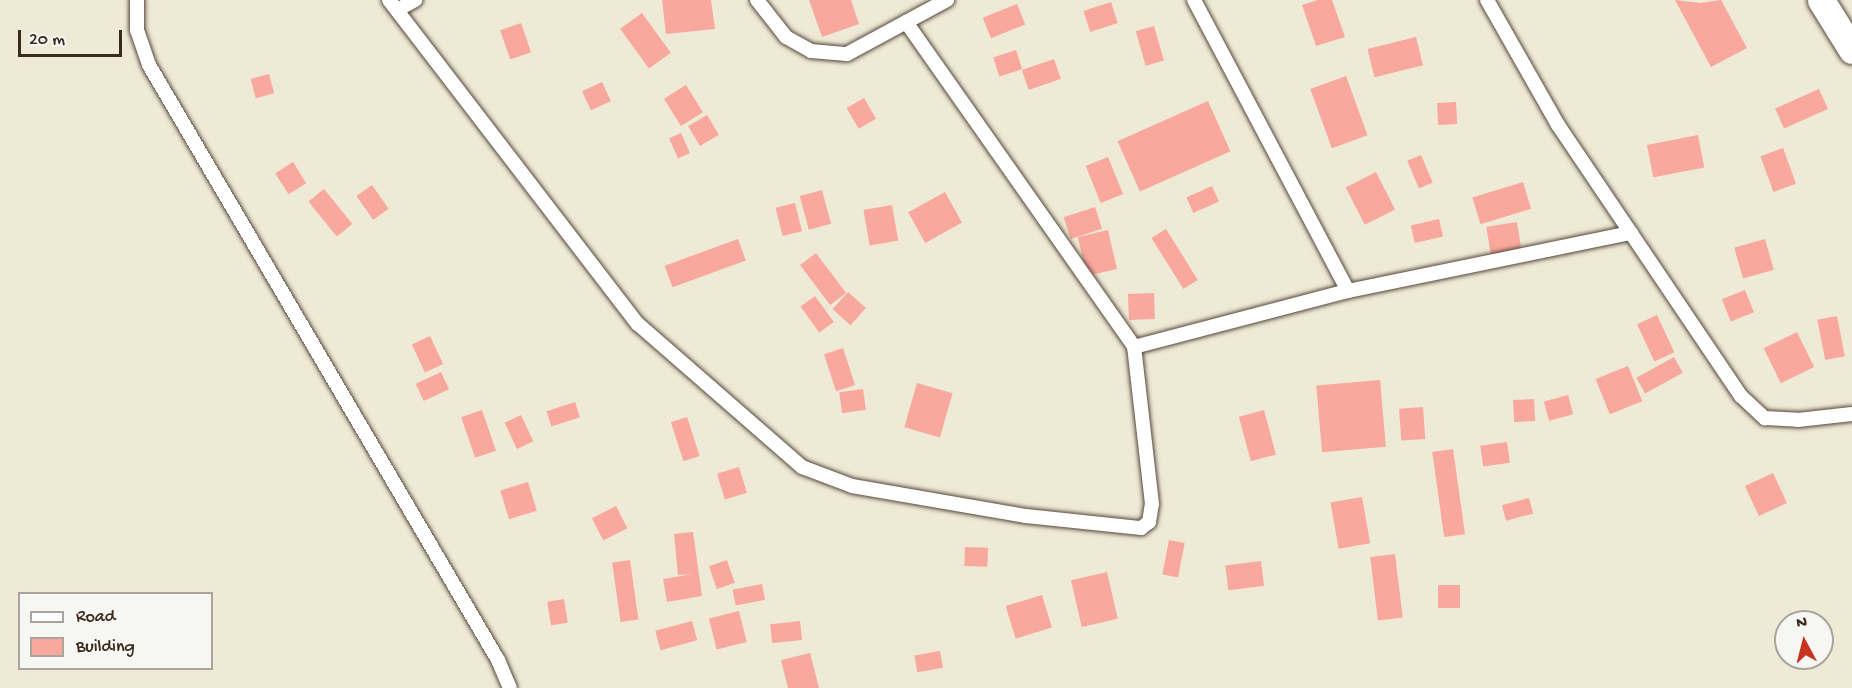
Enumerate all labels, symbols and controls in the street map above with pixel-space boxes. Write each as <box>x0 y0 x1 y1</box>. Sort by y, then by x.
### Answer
scale bar <box>21 18 124 56</box>
text: 20 m <box>29 30 65 51</box>
legend <box>18 592 213 670</box>
text: Road <box>76 607 115 628</box>
north arrow <box>1774 610 1834 670</box>
text: N <box>1796 614 1808 634</box>
text: Building <box>76 637 135 658</box>

